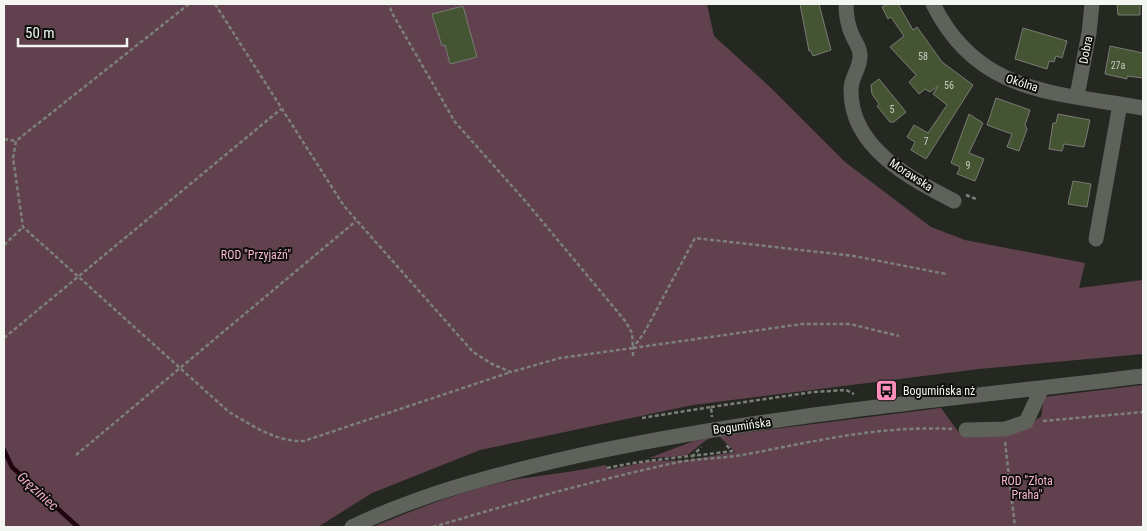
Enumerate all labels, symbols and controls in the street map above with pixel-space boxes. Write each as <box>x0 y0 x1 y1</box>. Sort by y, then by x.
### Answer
scale bar <box>18 15 126 47</box>
text: 50 m <box>25 24 55 42</box>
street label: Dobra <box>1076 35 1096 65</box>
house number: 58 <box>918 51 928 62</box>
house number: 27a <box>1111 60 1126 71</box>
street label: Okólna <box>1004 71 1040 95</box>
house number: 56 <box>944 80 954 91</box>
house number: 5 <box>890 104 895 115</box>
house number: 7 <box>924 136 929 147</box>
street label: Morawska <box>887 156 935 194</box>
house number: 9 <box>966 160 971 171</box>
park label: ROD "Przyjaźń" <box>221 248 291 262</box>
bus stop icon: Bogumińska nż <box>875 379 899 403</box>
place label: Bogumińska nż <box>903 384 975 398</box>
street label: Bogumińska <box>712 415 772 437</box>
water label: Gręziniec <box>14 468 62 514</box>
park label: ROD "Złota Praha" <box>1001 474 1053 502</box>

